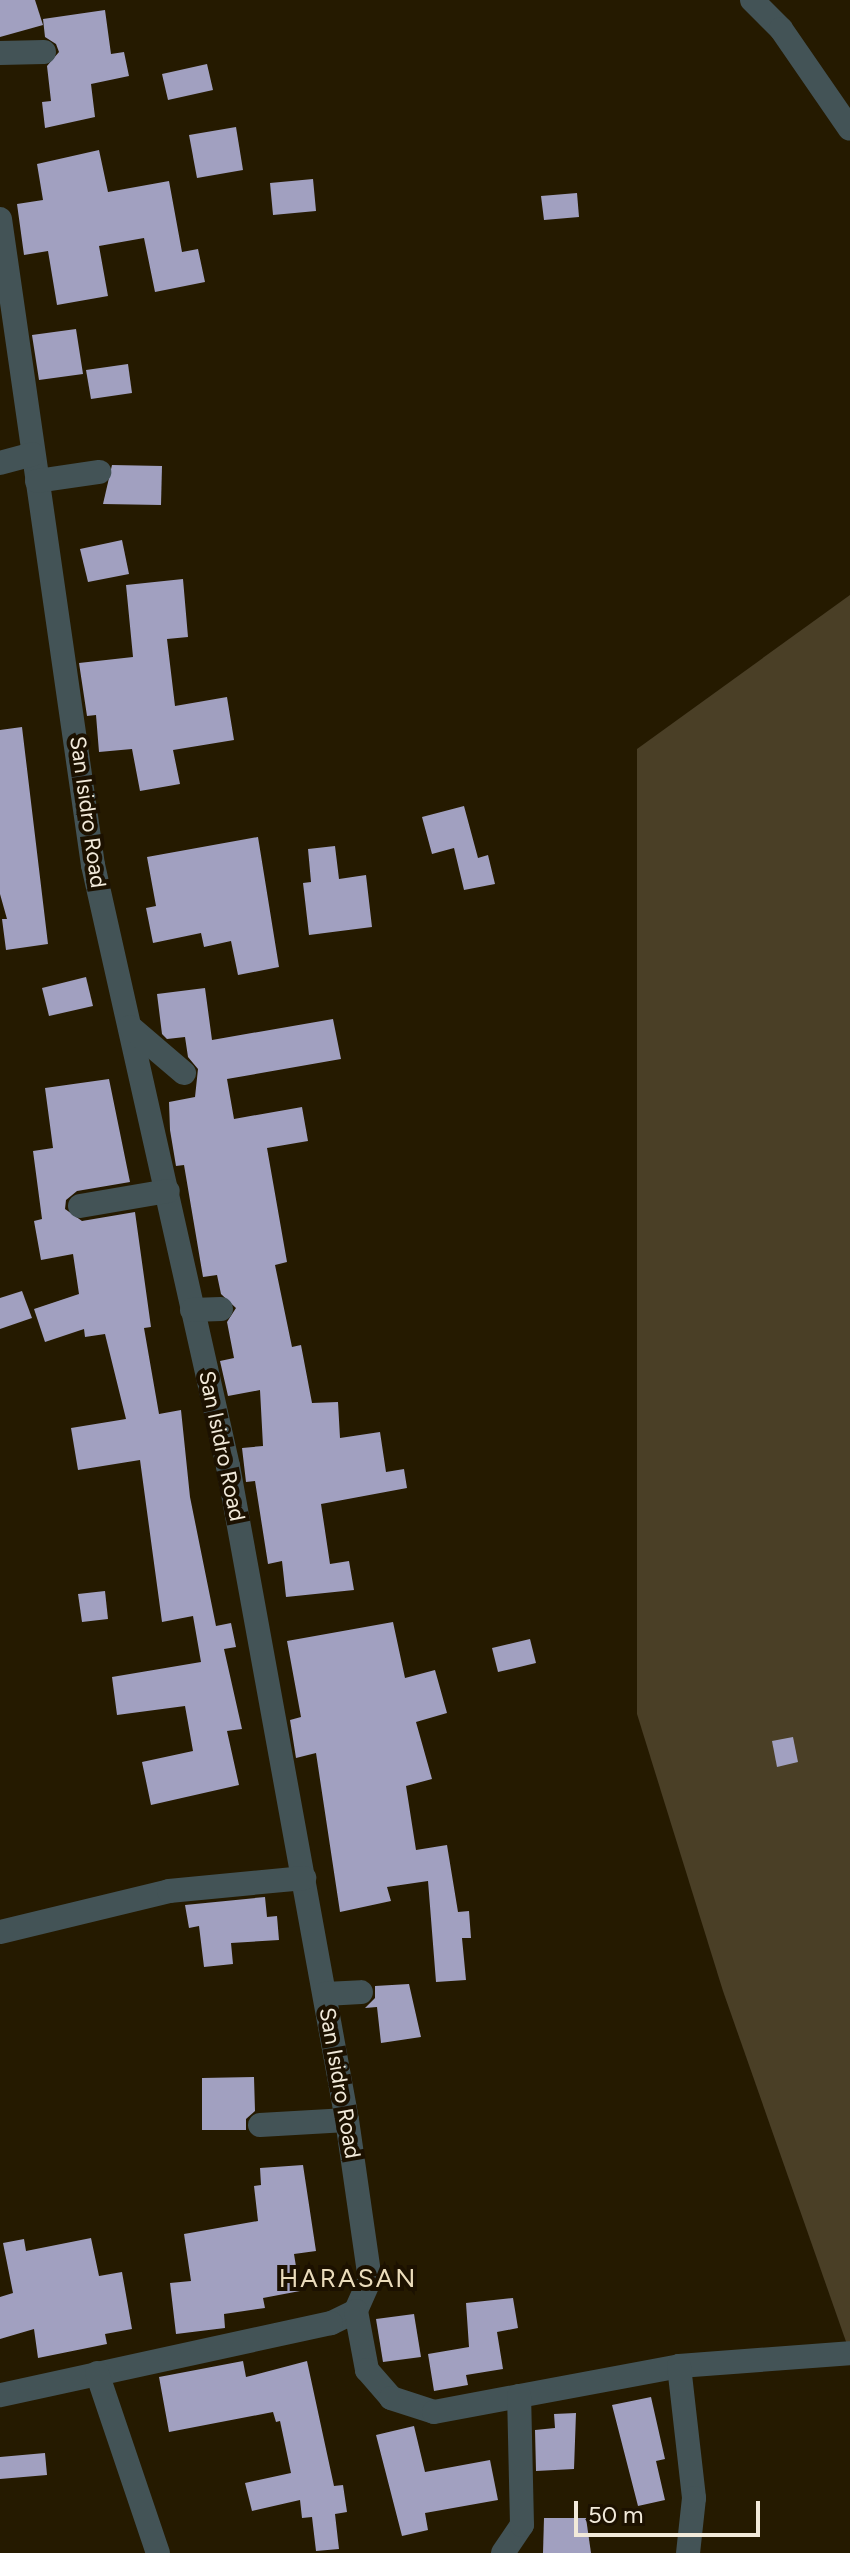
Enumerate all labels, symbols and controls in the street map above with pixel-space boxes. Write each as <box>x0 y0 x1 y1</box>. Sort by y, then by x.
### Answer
street label: San Isidro Road <box>64 734 112 890</box>
street label: San Isidro Road <box>193 1368 251 1524</box>
street label: San Isidro Road <box>314 2005 366 2161</box>
district label: HARASAN <box>279 2263 417 2295</box>
scale bar <box>578 2485 764 2535</box>
text: 50 m <box>588 2500 644 2529</box>

